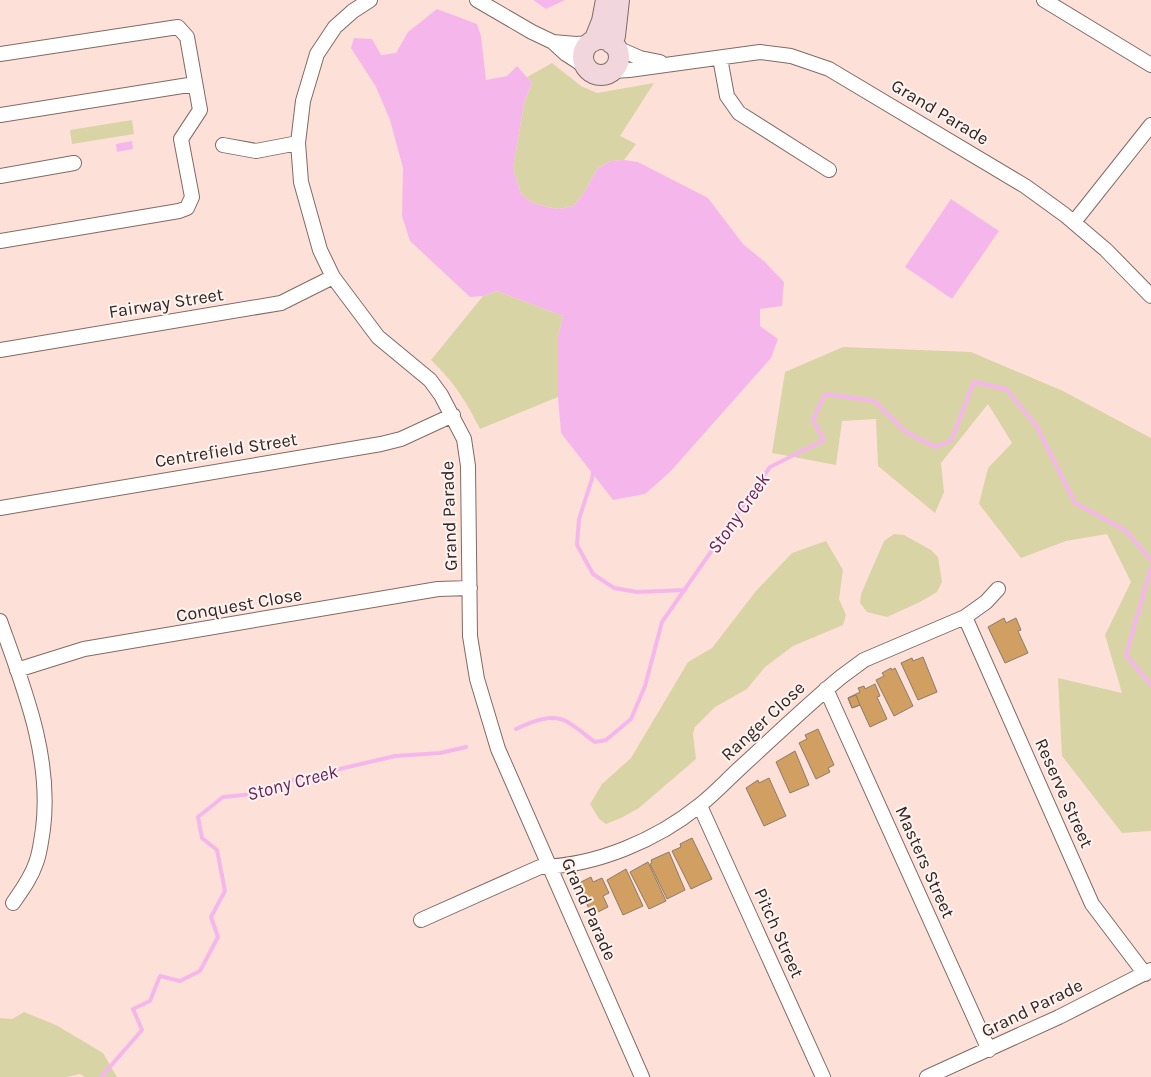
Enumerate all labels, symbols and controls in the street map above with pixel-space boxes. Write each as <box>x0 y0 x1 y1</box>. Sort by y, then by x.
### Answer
street label: Grand Parade <box>887 74 993 150</box>
street label: Fairway Street <box>107 283 225 323</box>
street label: Centrefield Street <box>153 428 299 472</box>
street label: Grand Parade <box>436 461 462 571</box>
water label: Stony Creek <box>703 469 775 558</box>
street label: Conquest Close <box>174 583 304 627</box>
street label: Ranger Close <box>717 677 809 765</box>
street label: Reserve Street <box>1030 735 1098 851</box>
water label: Stony Creek <box>244 760 340 806</box>
street label: Masters Street <box>890 803 960 922</box>
street label: Grand Parade <box>557 854 621 964</box>
street label: Pitch Street <box>749 885 809 982</box>
street label: Grand Parade <box>978 974 1086 1042</box>

